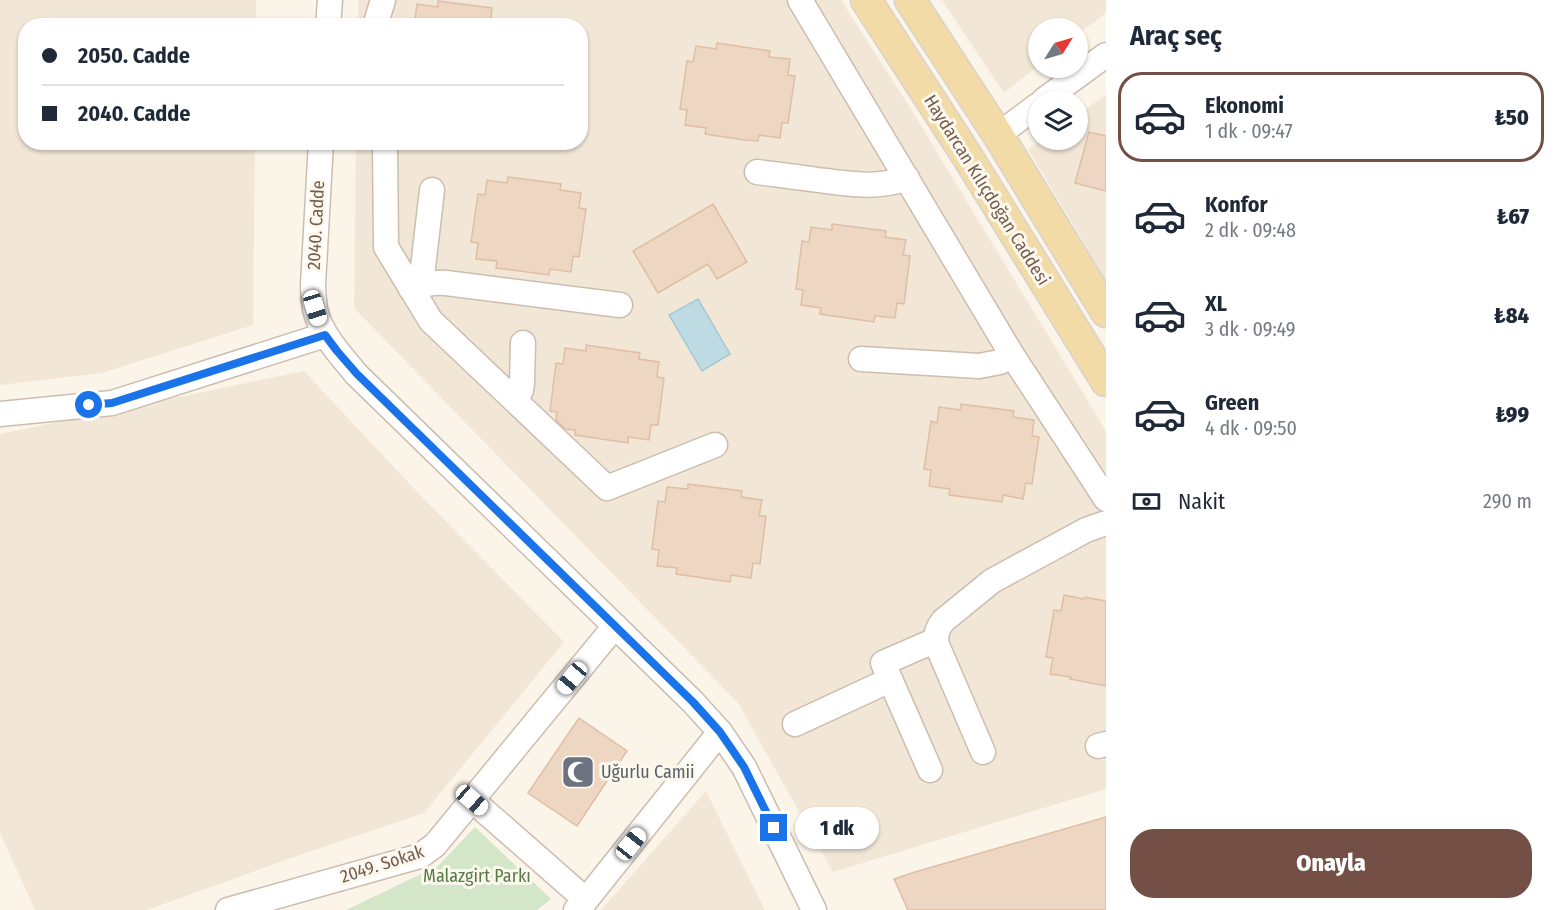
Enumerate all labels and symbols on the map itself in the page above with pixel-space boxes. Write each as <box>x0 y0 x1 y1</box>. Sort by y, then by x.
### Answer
north arrow <box>1028 18 1088 78</box>
street label: Haydarcan Kılıçdoğan Caddesi <box>919 91 1055 289</box>
street label: 2040. Cadde <box>303 180 329 270</box>
car <box>301 288 329 328</box>
route start <box>75 391 102 418</box>
car <box>554 658 590 698</box>
mosque icon: Uğurlu Camii <box>560 754 596 790</box>
place label: Uğurlu Camii <box>601 761 695 783</box>
car <box>453 781 491 819</box>
callout: 1 dk <box>795 807 879 849</box>
route end <box>760 814 787 841</box>
car <box>613 824 649 864</box>
street label: 2049. Sokak <box>338 840 427 888</box>
park label: Malazgirt Parkı <box>423 865 531 887</box>

